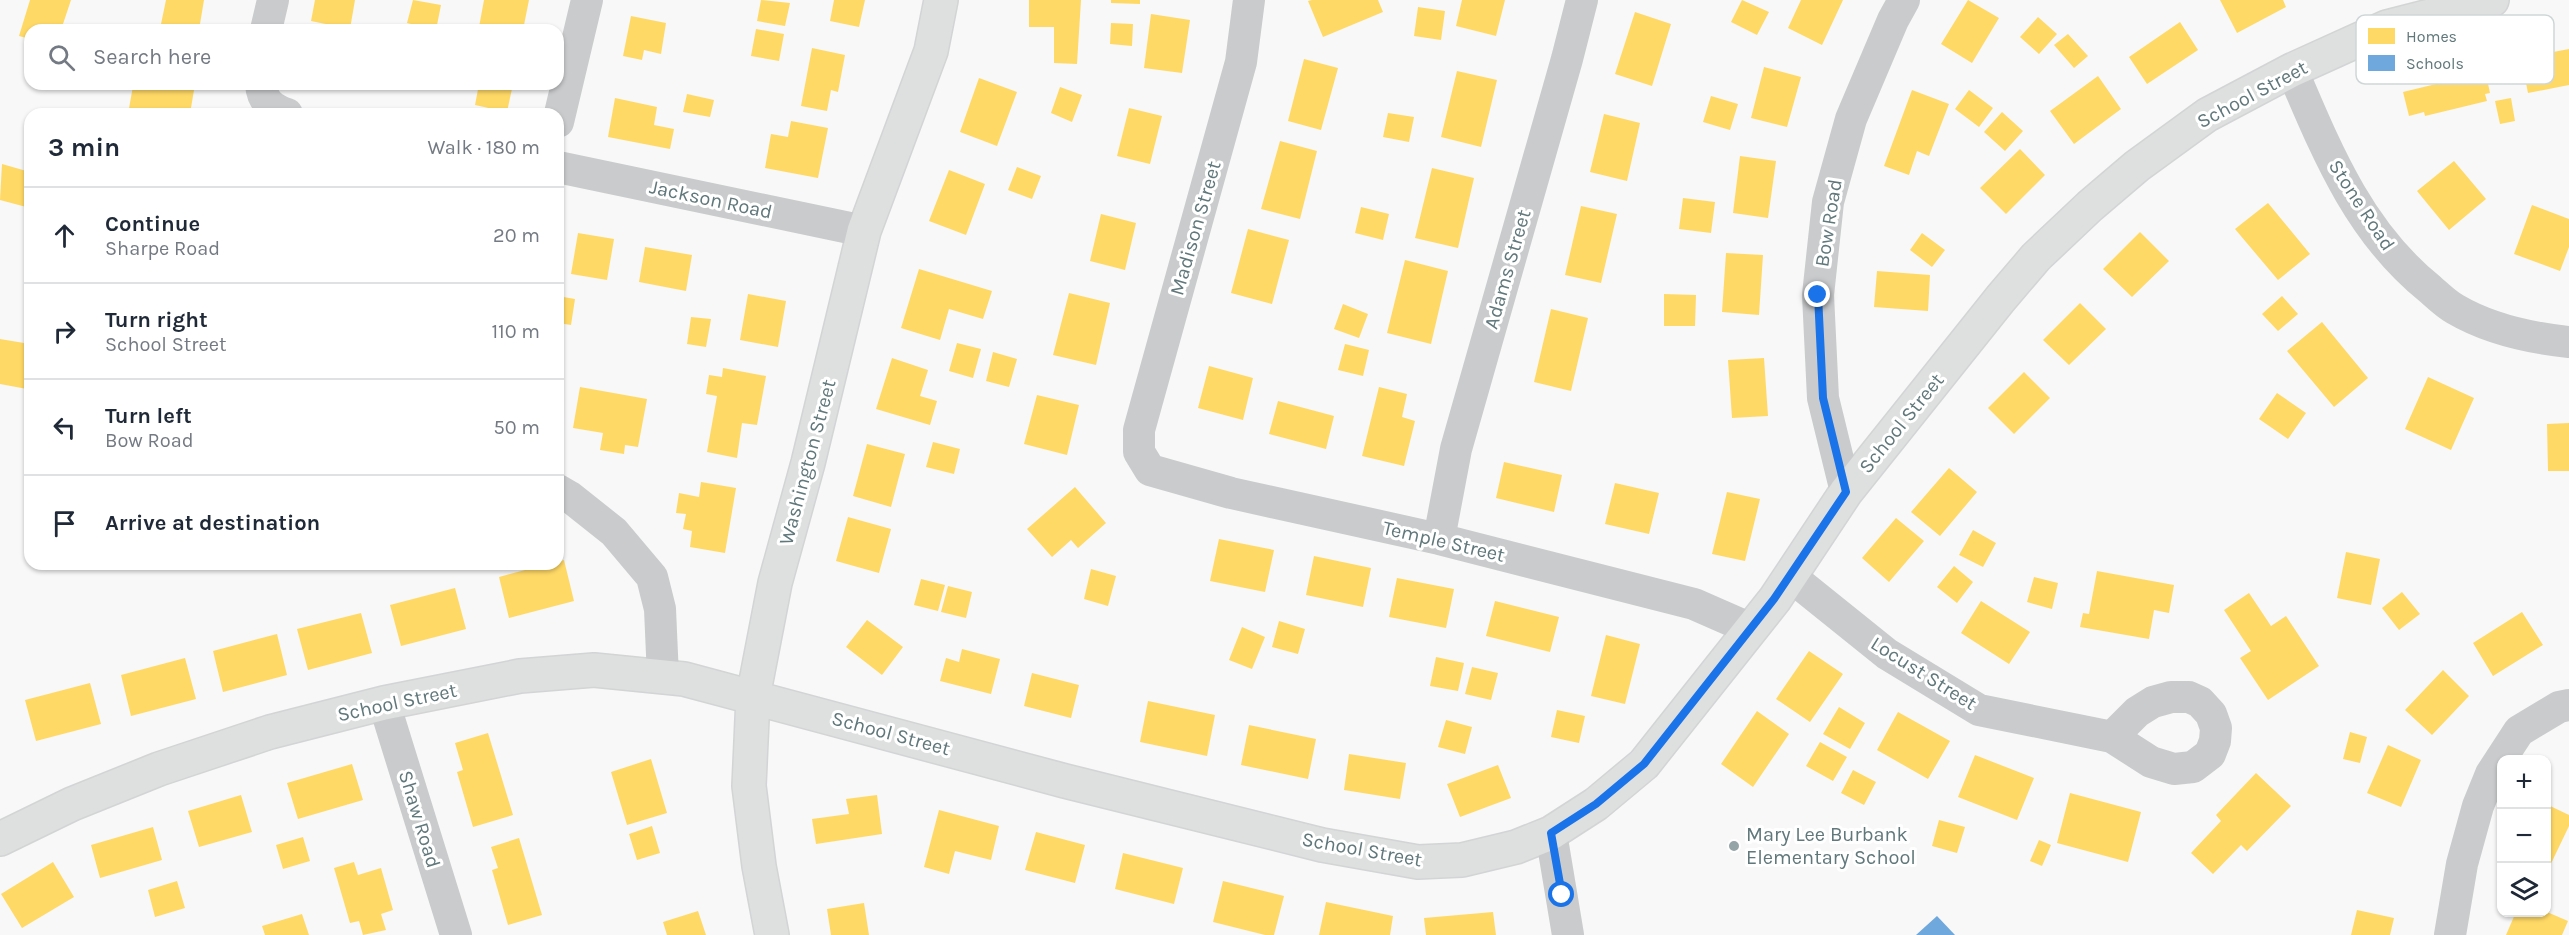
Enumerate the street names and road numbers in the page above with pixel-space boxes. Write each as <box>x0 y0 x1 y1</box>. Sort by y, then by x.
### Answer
street label: School Street <box>2193 56 2312 133</box>
street label: Stone Road <box>2324 156 2399 255</box>
street label: Madison Street <box>1165 158 1226 298</box>
street label: Jackson Road <box>647 175 774 224</box>
street label: Bow Road <box>1810 178 1847 269</box>
street label: Adams Street <box>1479 206 1536 332</box>
street label: School Street <box>1854 368 1949 478</box>
street label: Washington Street <box>774 376 841 547</box>
street label: Temple Street <box>1381 516 1508 567</box>
street label: Locust Street <box>1867 632 1981 715</box>
street label: School Street <box>335 679 459 726</box>
street label: School Street <box>829 707 953 760</box>
street label: Shaw Road <box>394 768 445 871</box>
street label: School Street <box>1300 828 1424 871</box>

